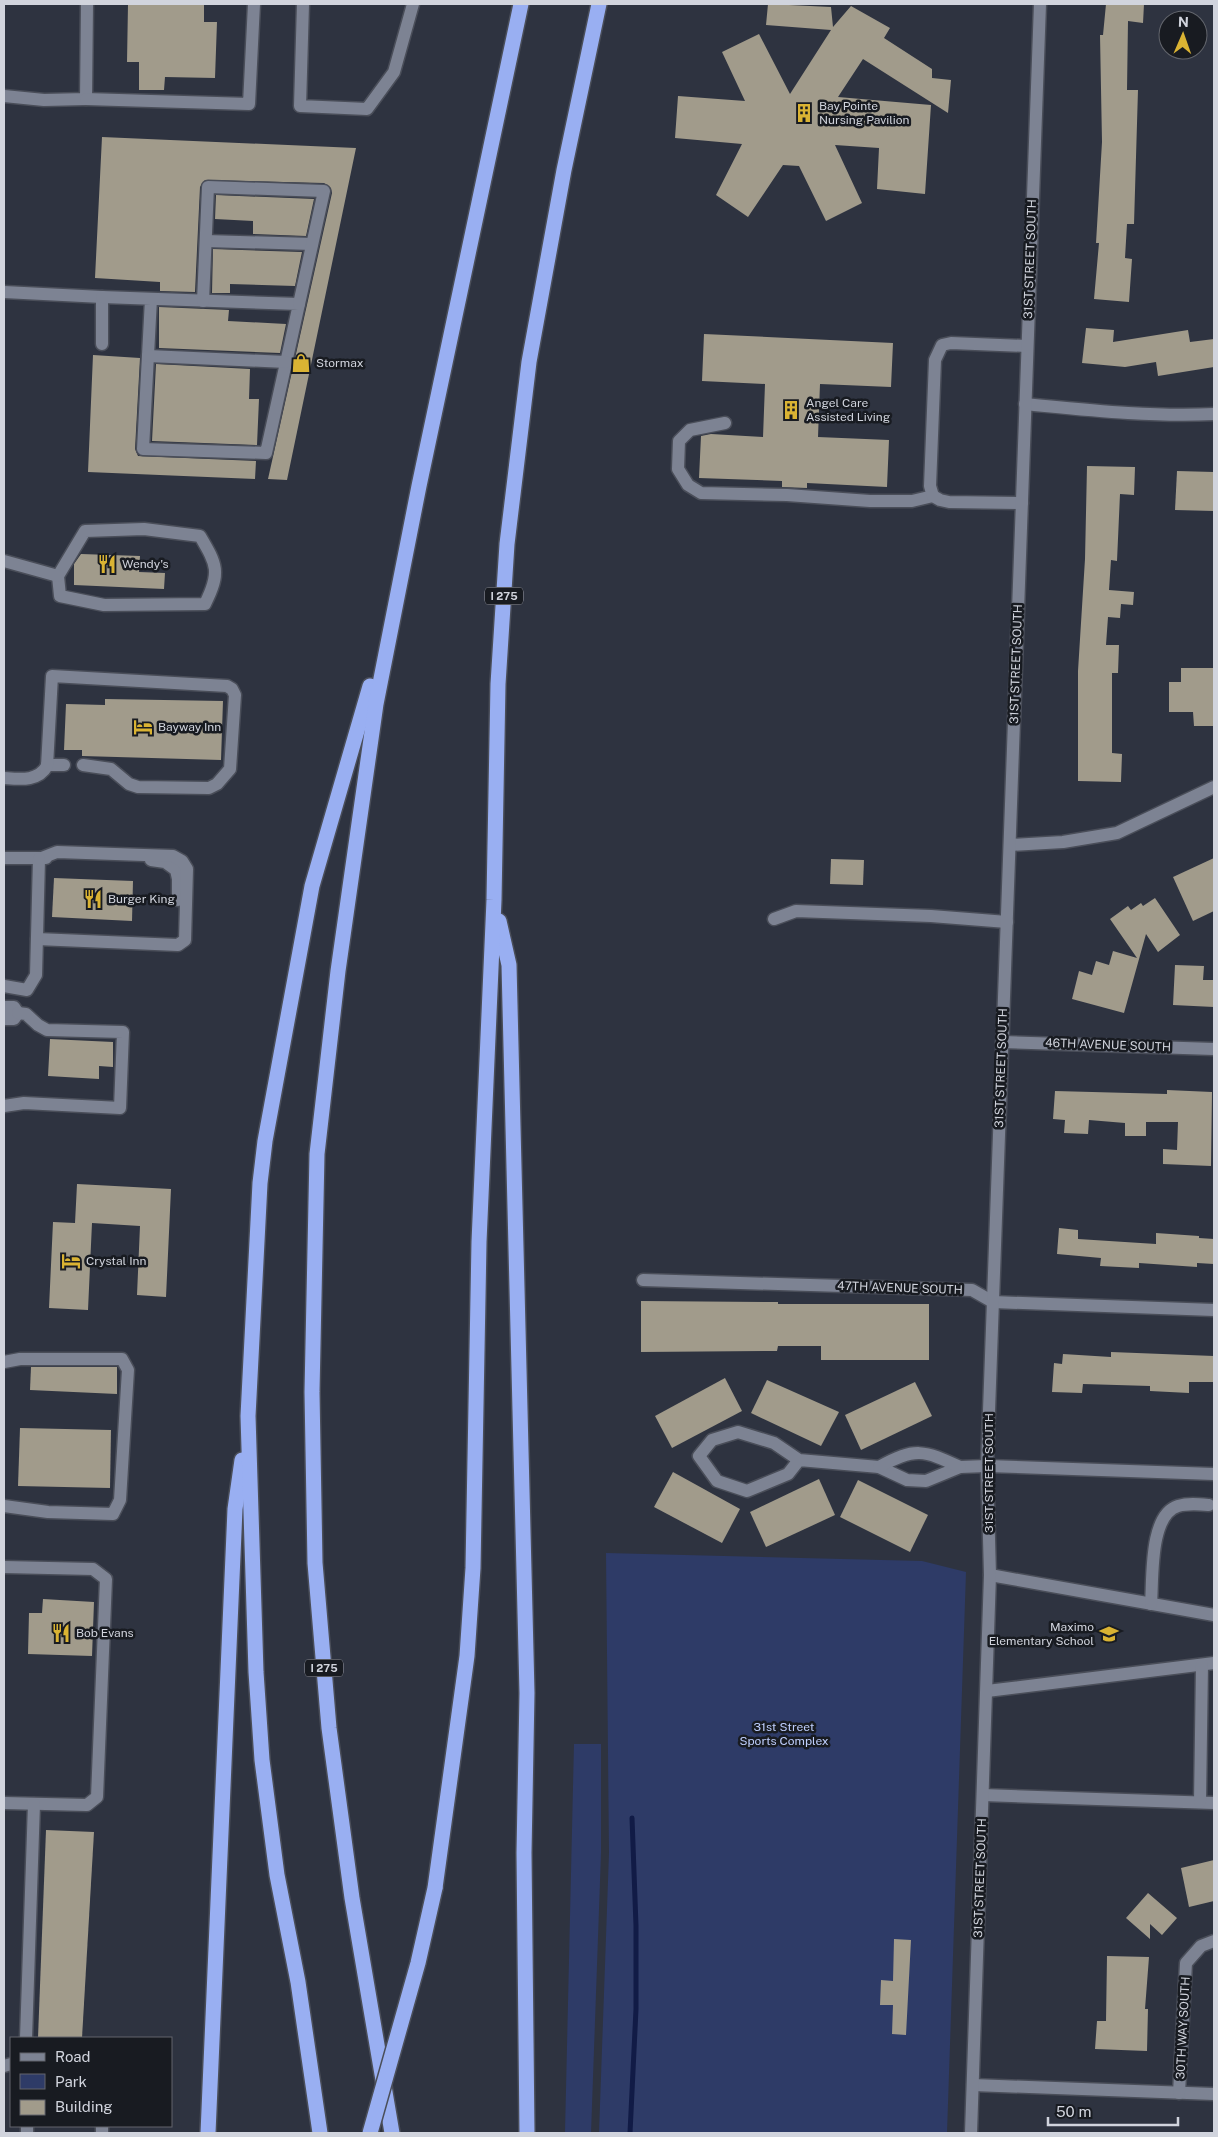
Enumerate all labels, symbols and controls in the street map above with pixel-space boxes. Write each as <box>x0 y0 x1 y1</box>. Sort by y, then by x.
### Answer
north arrow <box>1158 10 1208 60</box>
text: N <box>1178 14 1189 30</box>
place label: Bay Pointe Nursing Pavilion <box>819 99 910 127</box>
building icon: Bay Pointe Nursing Pavilion <box>793 102 815 124</box>
street label: 31ST STREET SOUTH <box>1021 199 1039 319</box>
shop icon: Stormax <box>290 352 312 374</box>
place label: Stormax <box>316 356 364 370</box>
place label: Angel Care Assisted Living <box>806 396 890 424</box>
building icon: Angel Care Assisted Living <box>780 399 802 421</box>
restaurant icon: Wendy's <box>96 553 118 575</box>
place label: Wendy's <box>122 557 168 571</box>
road number: I 275 <box>485 588 523 604</box>
street label: 31ST STREET SOUTH <box>1007 604 1025 724</box>
hotel icon: Bayway Inn <box>132 716 154 738</box>
place label: Bayway Inn <box>158 720 221 734</box>
restaurant icon: Burger King <box>82 888 104 910</box>
place label: Burger King <box>108 892 175 906</box>
street label: 31ST STREET SOUTH <box>992 1008 1010 1128</box>
street label: 46TH AVENUE SOUTH <box>1045 1036 1171 1054</box>
hotel icon: Crystal Inn <box>60 1250 82 1272</box>
place label: Crystal Inn <box>86 1254 146 1268</box>
street label: 47TH AVENUE SOUTH <box>837 1279 963 1297</box>
street label: 31ST STREET SOUTH <box>982 1413 996 1533</box>
place label: Maximo Elementary School <box>989 1620 1094 1648</box>
restaurant icon: Bob Evans <box>50 1622 72 1644</box>
school or university icon: Maximo Elementary School <box>1098 1623 1120 1645</box>
place label: Bob Evans <box>76 1626 134 1640</box>
road number: I 275 <box>305 1660 343 1676</box>
park label: 31st Street Sports Complex <box>739 1720 829 1748</box>
street label: 31ST STREET SOUTH <box>971 1818 989 1938</box>
street label: 30TH WAY SOUTH <box>1173 1976 1193 2080</box>
legend <box>10 2037 172 2127</box>
text: Road <box>55 2048 91 2065</box>
text: Park <box>55 2073 87 2090</box>
scale bar <box>1048 2094 1178 2126</box>
text: Building <box>55 2098 113 2115</box>
text: 50 m <box>1056 2103 1091 2120</box>

